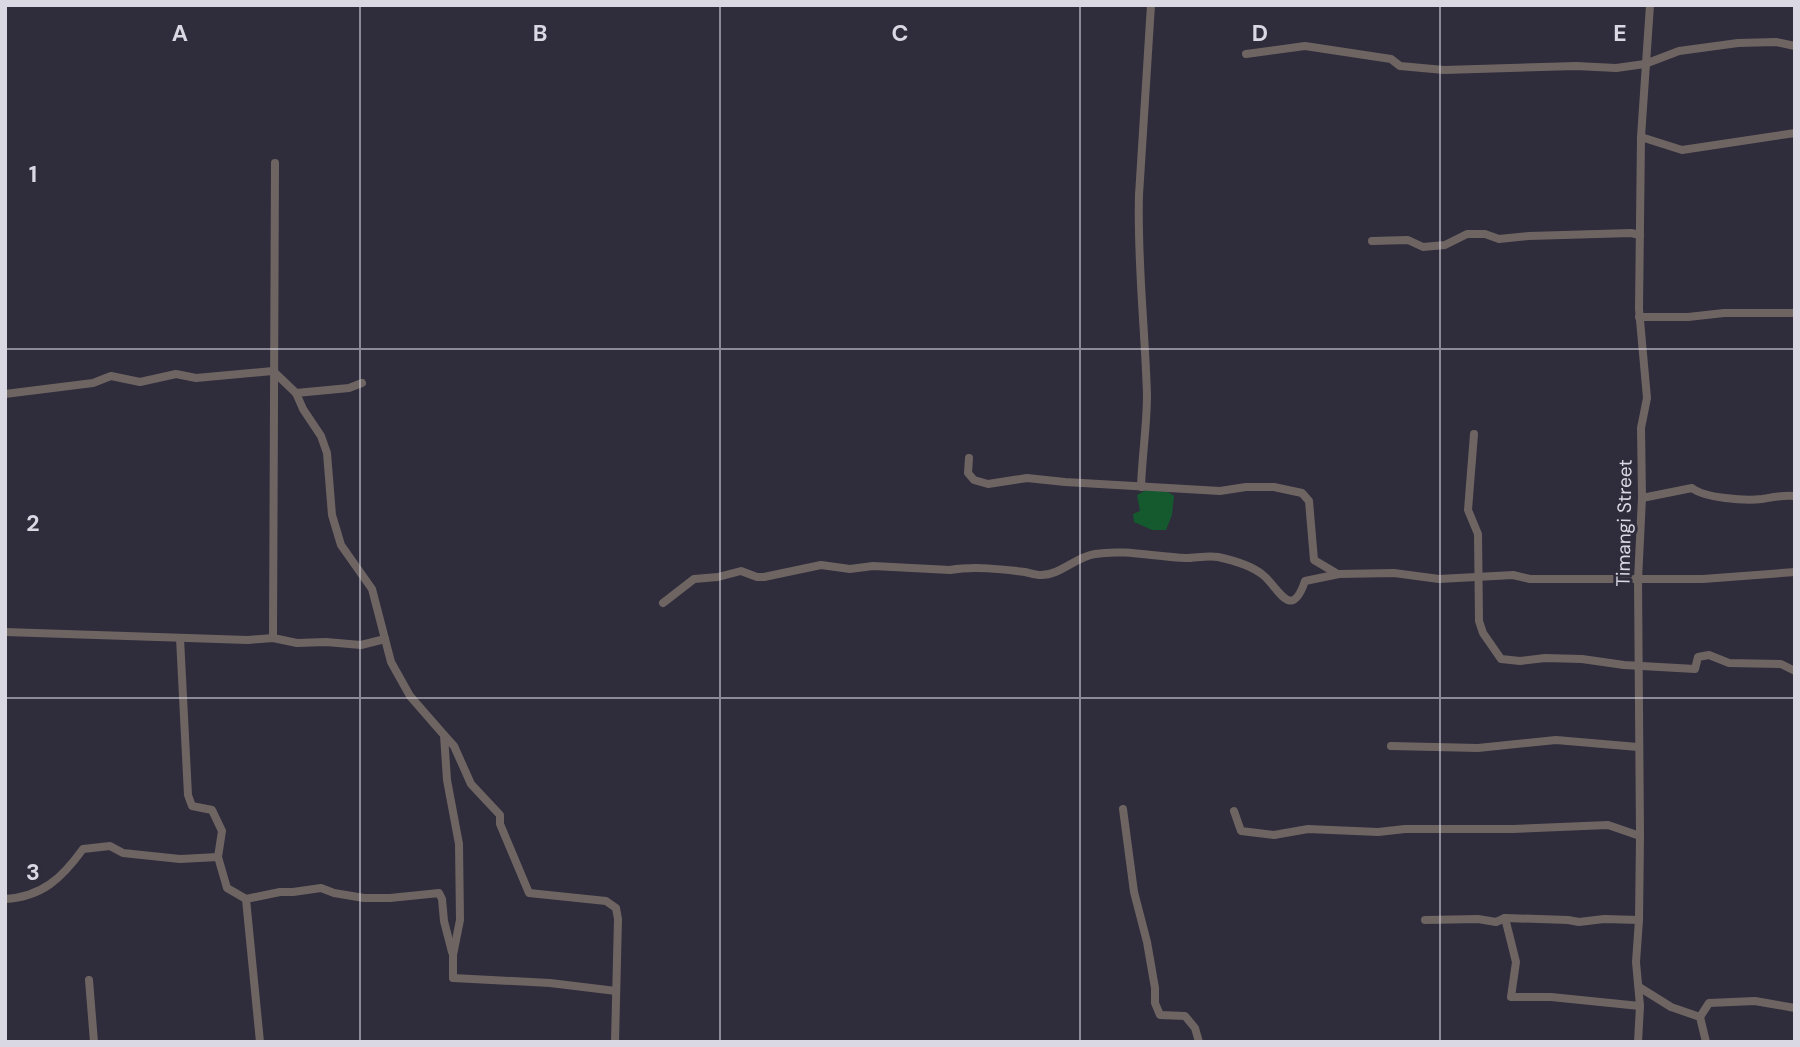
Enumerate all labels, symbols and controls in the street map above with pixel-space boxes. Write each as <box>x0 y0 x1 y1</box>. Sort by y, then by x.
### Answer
text: A <box>172 18 188 48</box>
text: B <box>533 18 547 48</box>
text: C <box>892 18 908 48</box>
text: D <box>1252 18 1268 48</box>
text: E <box>1613 18 1627 48</box>
text: 1 <box>29 159 37 189</box>
street label: Timangi Street <box>1610 459 1638 587</box>
text: 2 <box>26 508 40 538</box>
text: 3 <box>26 857 40 887</box>

